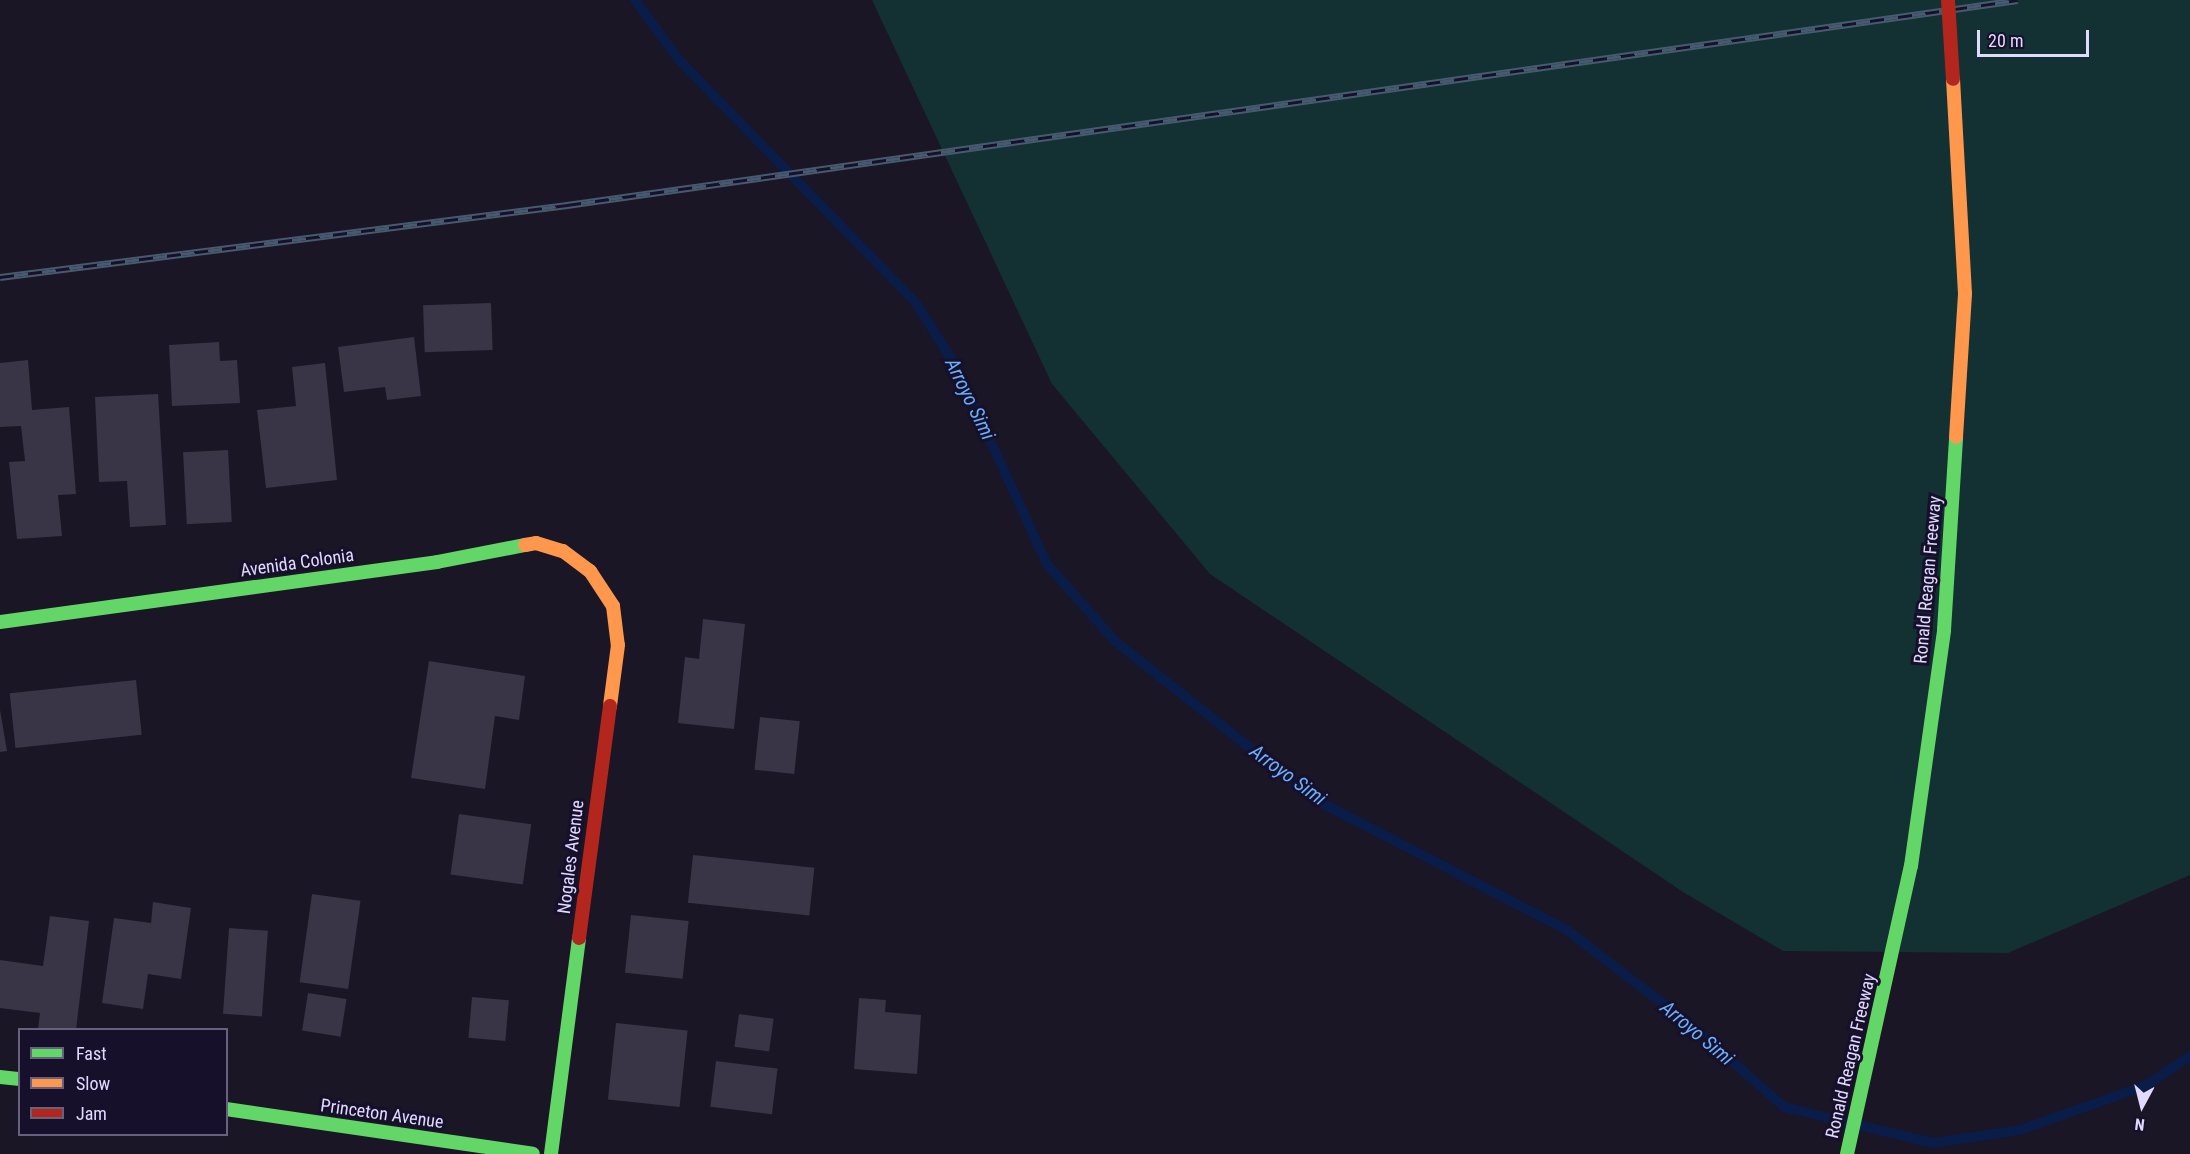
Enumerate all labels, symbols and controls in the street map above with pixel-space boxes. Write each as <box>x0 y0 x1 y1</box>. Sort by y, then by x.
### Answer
scale bar <box>1980 18 2092 56</box>
text: 20 m <box>1988 30 2023 51</box>
water label: Arroyo Simi <box>940 354 1000 444</box>
street label: Ronald Reagan Freeway <box>1910 495 1946 665</box>
street label: Avenida Colonia <box>239 544 355 582</box>
water label: Arroyo Simi <box>1245 739 1331 811</box>
street label: Nogales Avenue <box>553 799 589 915</box>
street label: Ronald Reagan Freeway <box>1822 972 1880 1140</box>
water label: Arroyo Simi <box>1656 995 1738 1071</box>
legend <box>18 1028 228 1136</box>
text: Fast <box>76 1043 107 1064</box>
text: Slow <box>76 1073 110 1094</box>
north arrow <box>2112 1076 2172 1136</box>
street label: Princeton Avenue <box>319 1095 445 1133</box>
text: Jam <box>76 1103 107 1124</box>
text: N <box>2134 1114 2146 1134</box>

